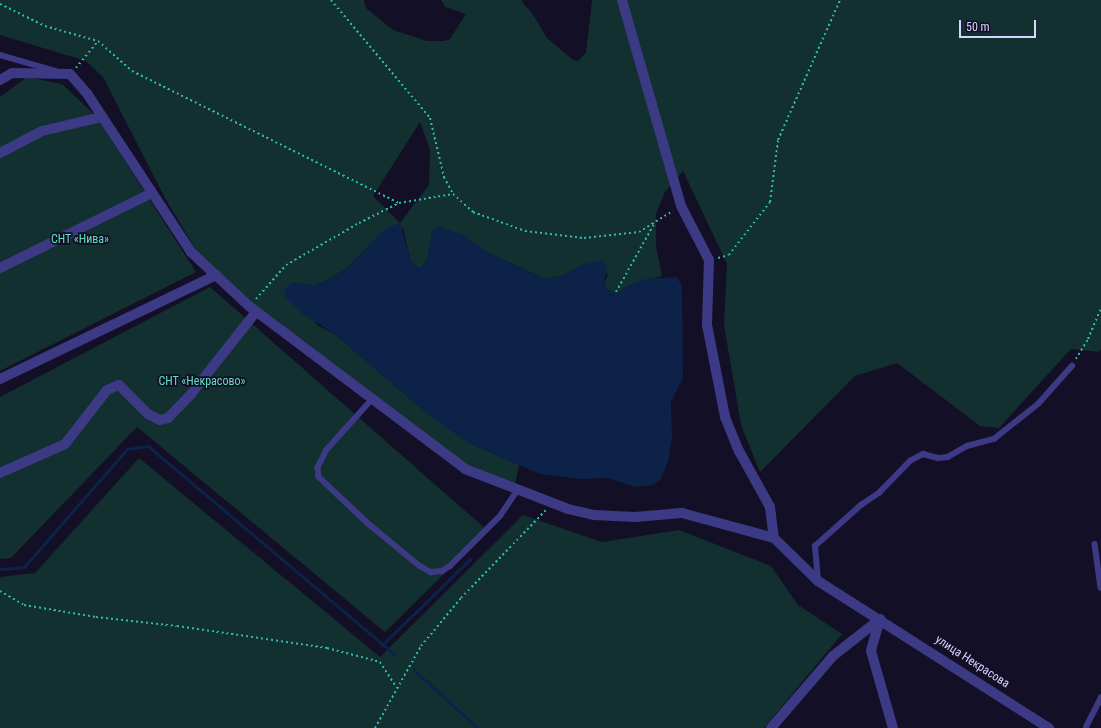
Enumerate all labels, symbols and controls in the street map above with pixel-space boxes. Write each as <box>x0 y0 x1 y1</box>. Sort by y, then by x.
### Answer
scale bar <box>961 12 1038 38</box>
text: 50 m <box>966 20 990 34</box>
park label: СНТ «Нива» <box>51 233 109 247</box>
park label: СНТ «Некрасово» <box>158 375 246 389</box>
street label: улица Некрасова <box>932 633 1012 691</box>

